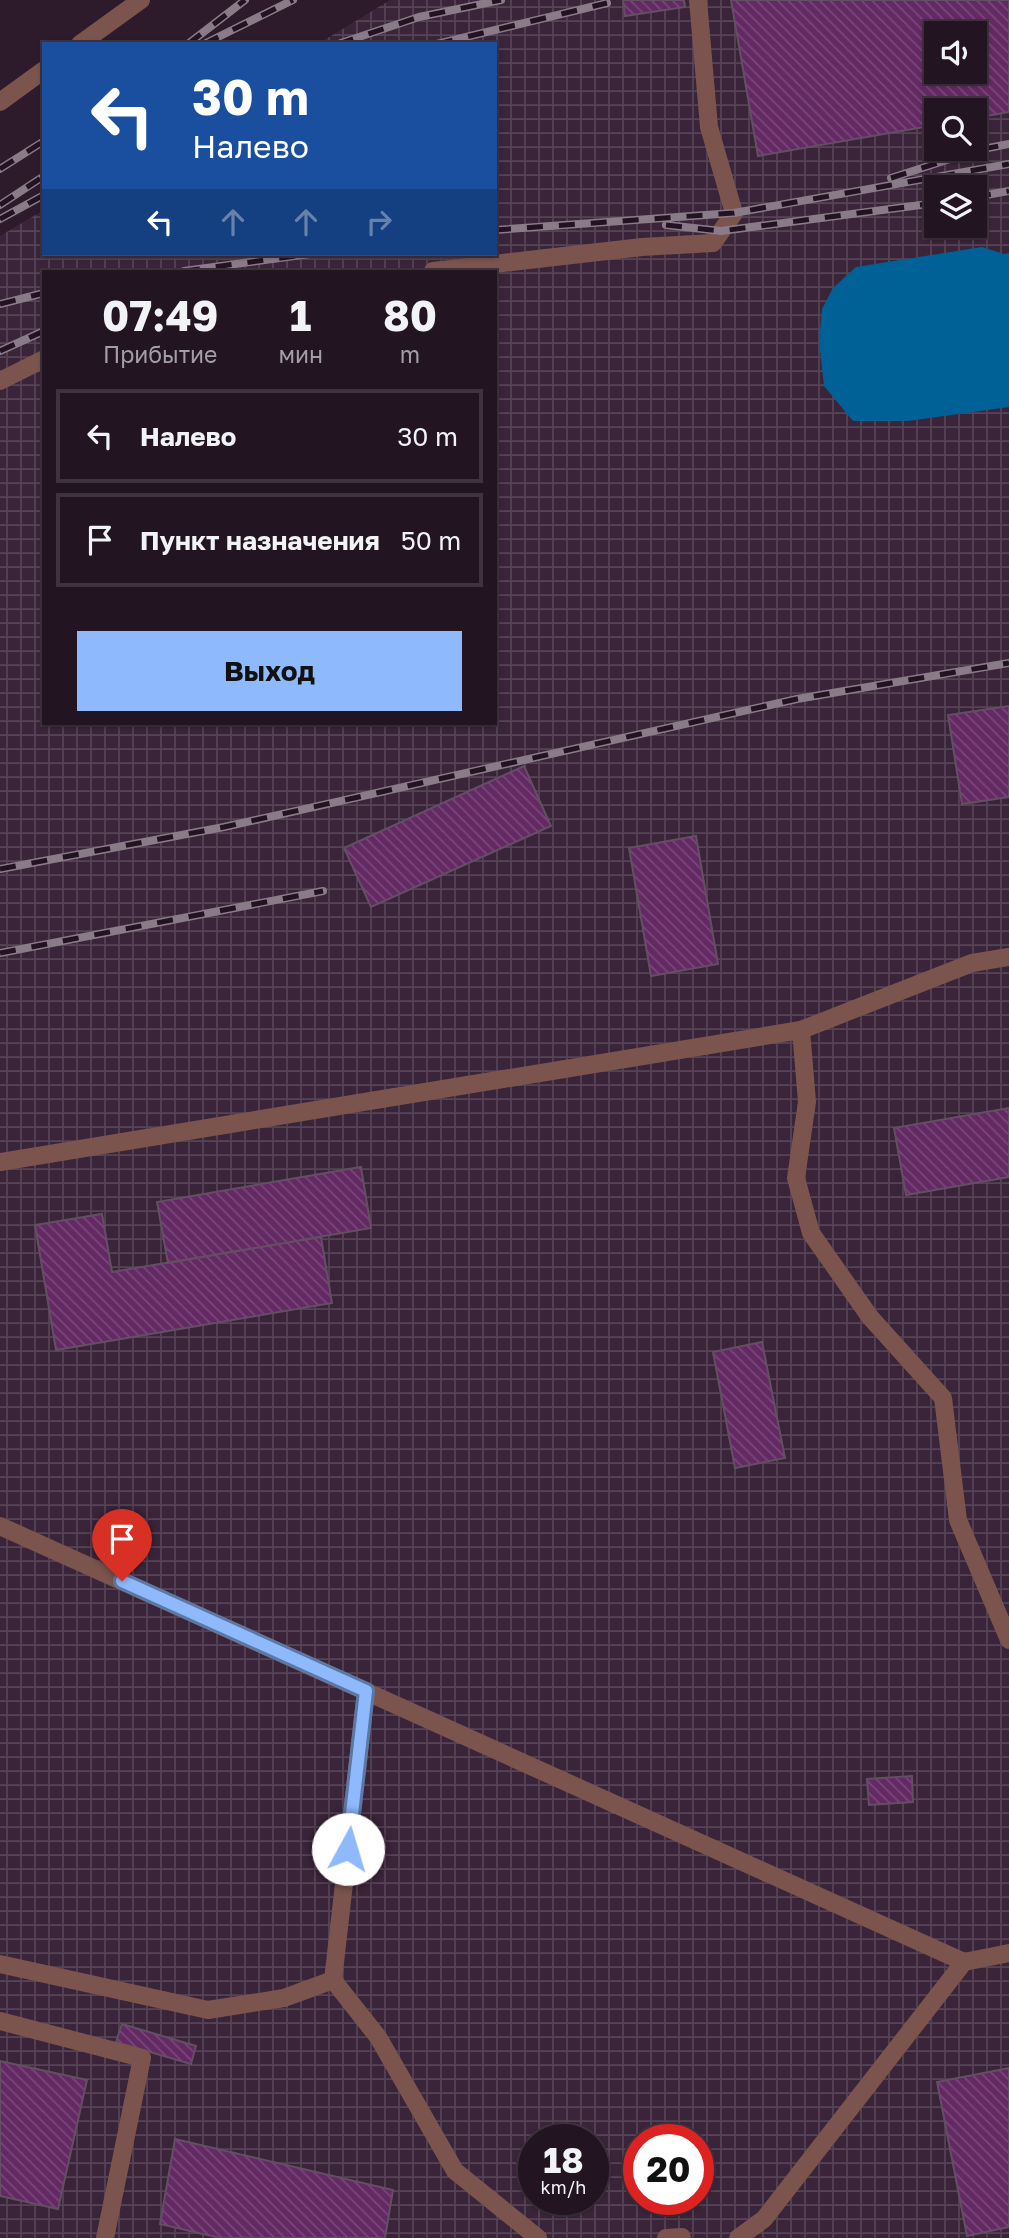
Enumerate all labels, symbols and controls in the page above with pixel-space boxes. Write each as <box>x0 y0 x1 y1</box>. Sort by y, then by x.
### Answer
map controls <box>924 21 987 238</box>
button: sound <box>924 21 987 84</box>
text: 30 m <box>192 67 309 126</box>
icon: left <box>77 70 168 161</box>
button: search <box>924 98 987 161</box>
text: Налево <box>192 127 309 165</box>
button: layers <box>924 175 987 238</box>
icon: left <box>141 203 179 241</box>
icon: ahead <box>214 203 252 241</box>
icon: ahead <box>287 203 325 241</box>
icon: right <box>360 203 398 241</box>
text: 07:49 <box>102 290 218 340</box>
text: 1 <box>290 290 312 340</box>
text: 80 <box>383 290 437 340</box>
text: Прибытие <box>103 340 217 368</box>
text: мин <box>278 340 323 368</box>
text: m <box>400 340 420 368</box>
icon: left <box>81 417 119 455</box>
text: Налево <box>140 421 236 452</box>
text: 30 m <box>397 421 458 452</box>
icon: arrive <box>81 521 119 559</box>
text: Пункт назначения <box>140 525 380 556</box>
text: 50 m <box>401 525 461 556</box>
button: Выход <box>77 631 462 711</box>
pin <box>92 1509 152 1581</box>
icon: arrive <box>103 1520 141 1558</box>
position arrow <box>311 1812 385 1886</box>
speed limit sign: 20 <box>623 2124 714 2215</box>
text: 18 <box>543 2139 584 2181</box>
text: km/h <box>541 2176 586 2198</box>

